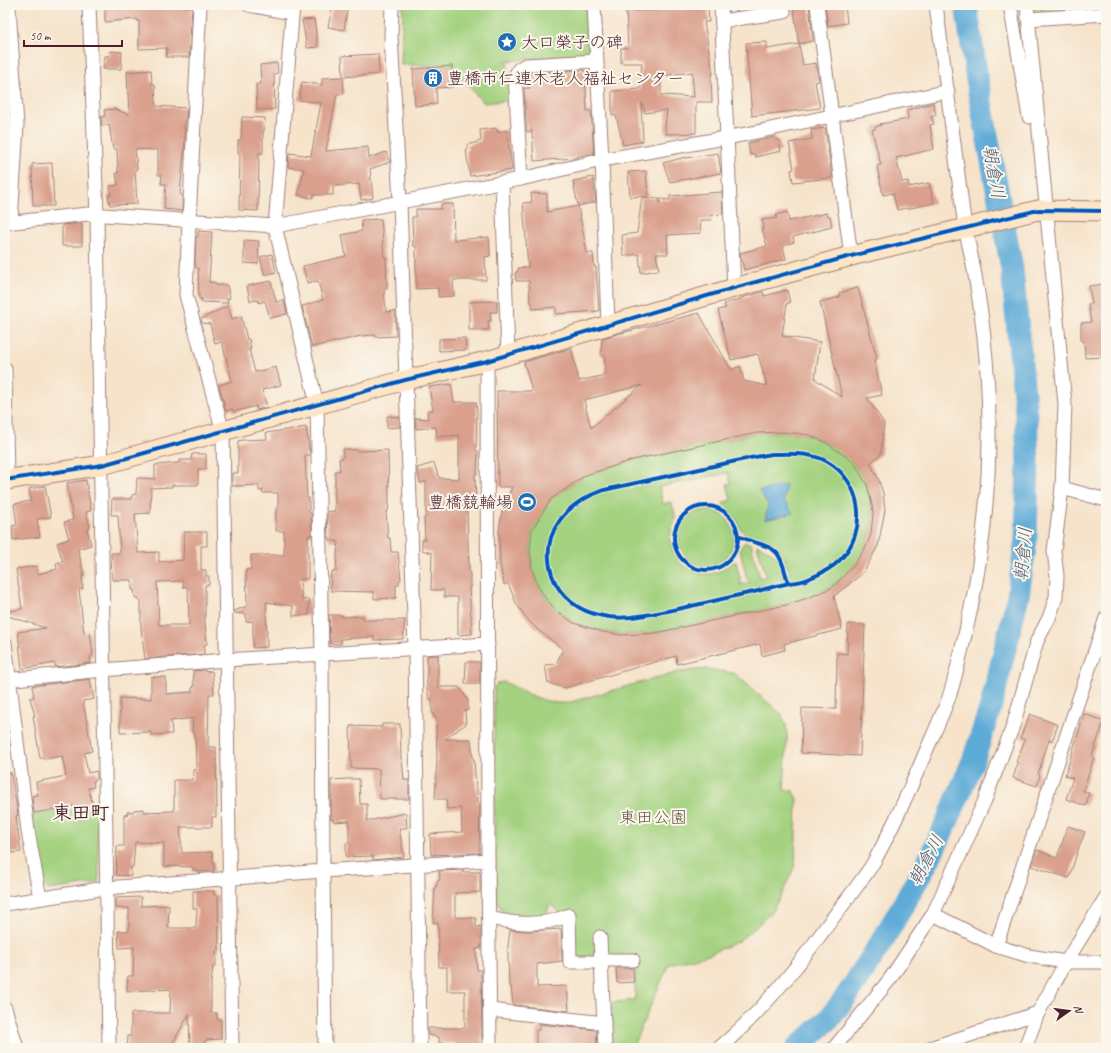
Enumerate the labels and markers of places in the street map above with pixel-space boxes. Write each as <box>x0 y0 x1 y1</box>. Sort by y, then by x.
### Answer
place icon: 大口榮子の碑 <box>496 31 518 53</box>
place label: 大口榮子の碑 <box>521 32 623 53</box>
building icon: 豊橋市仁連木老人福祉センター <box>422 67 444 89</box>
place label: 豊橋市仁連木老人福祉センター <box>447 68 684 89</box>
sports icon: 豊橋競輪場 <box>516 491 538 513</box>
place label: 豊橋競輪場 <box>428 492 513 513</box>

